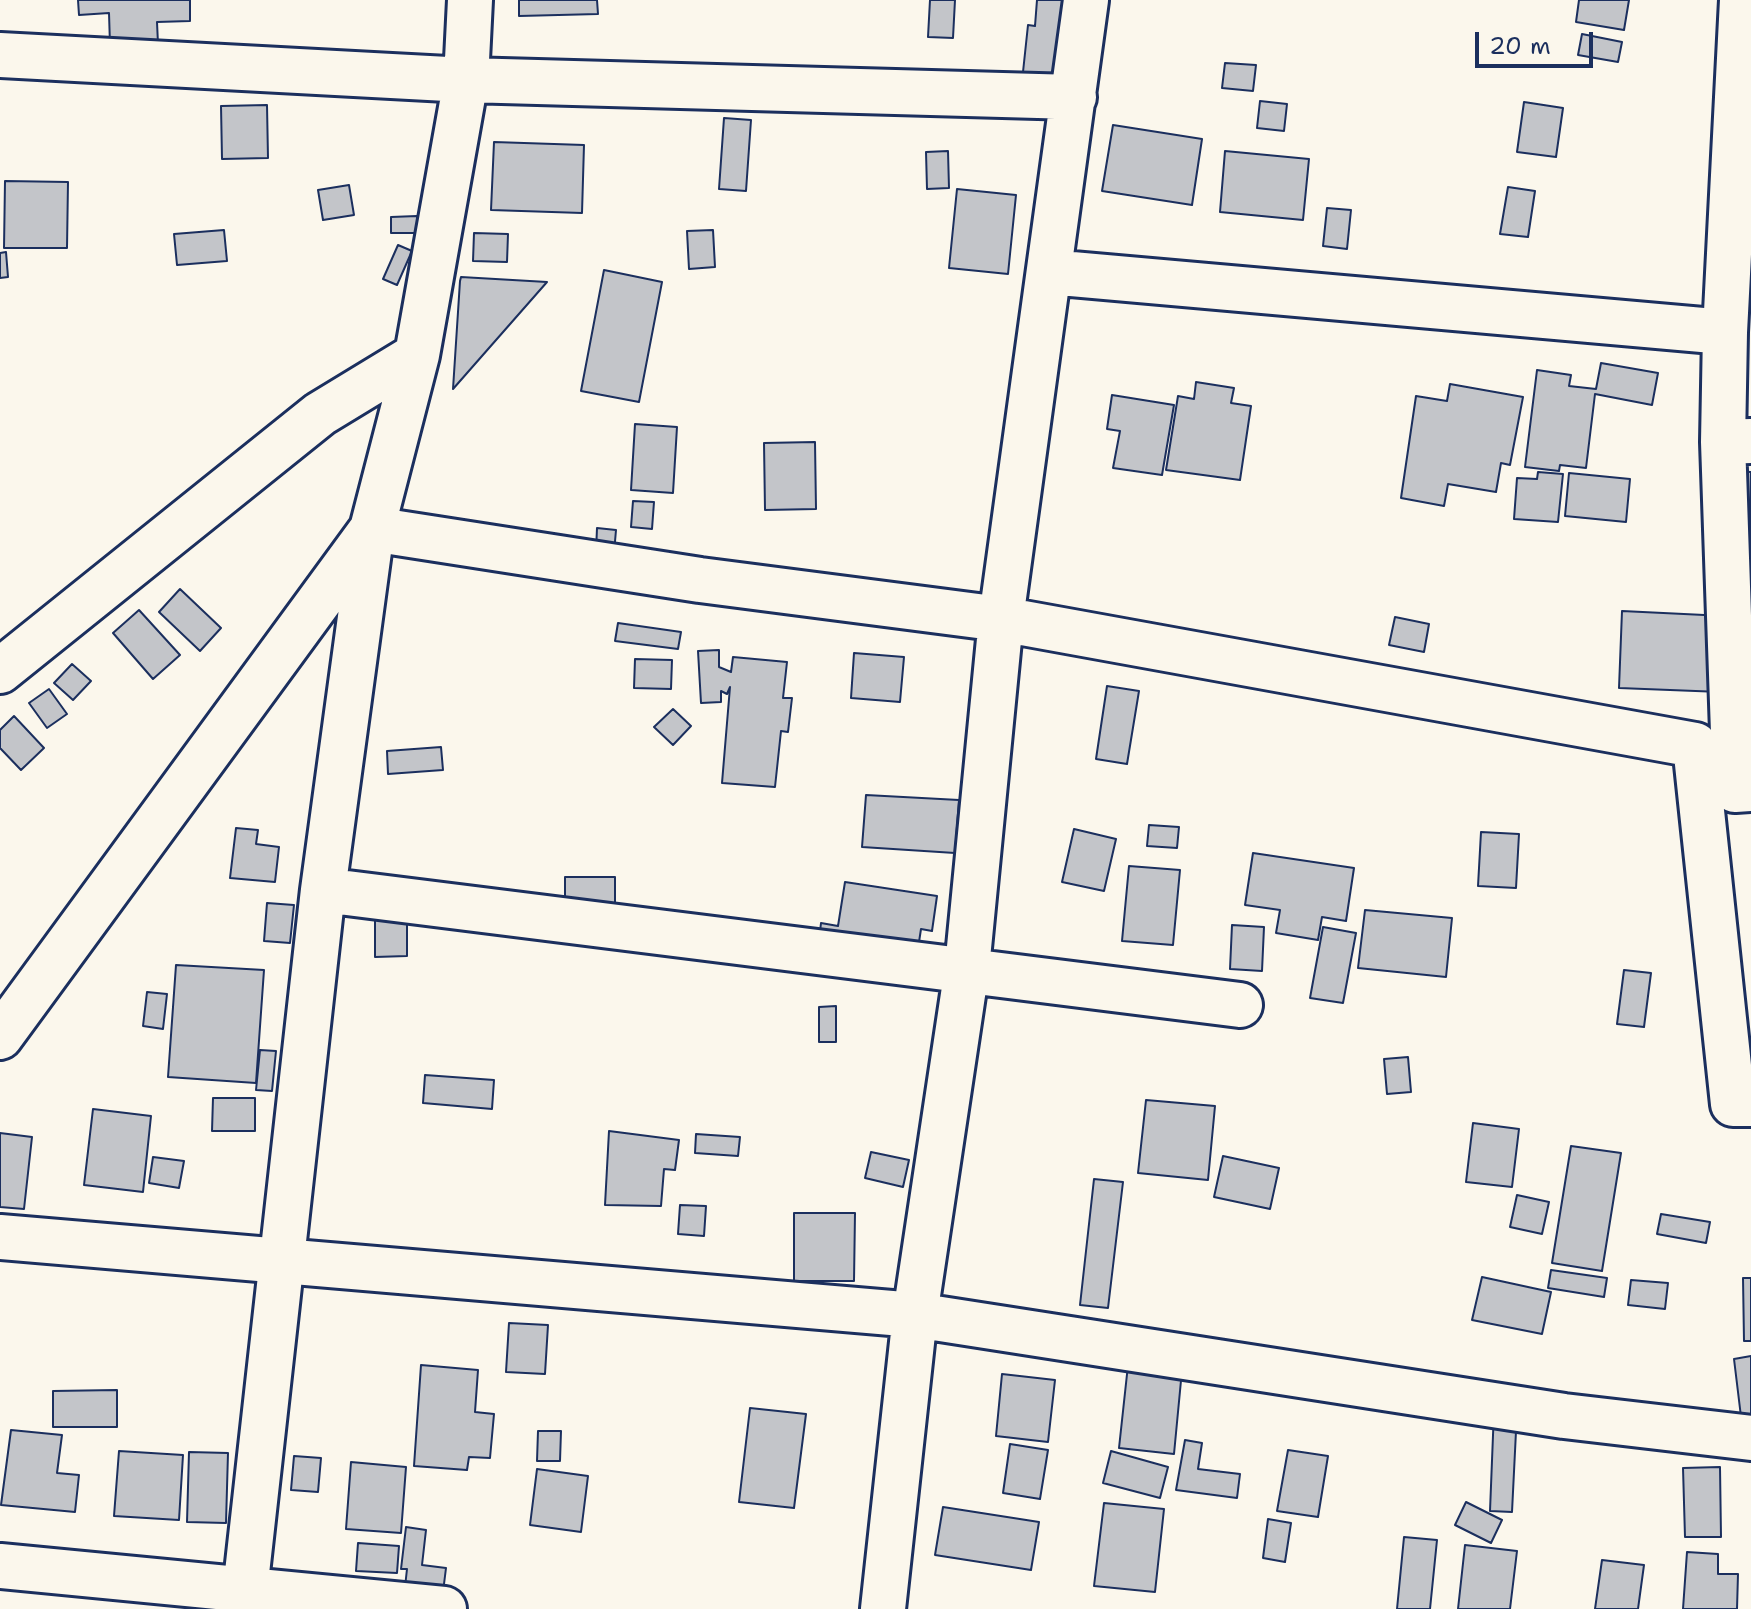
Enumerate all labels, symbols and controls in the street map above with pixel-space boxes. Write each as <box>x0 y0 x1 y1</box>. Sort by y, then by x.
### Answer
scale bar <box>1479 16 1597 66</box>
text: 20 m <box>1489 30 1551 62</box>

